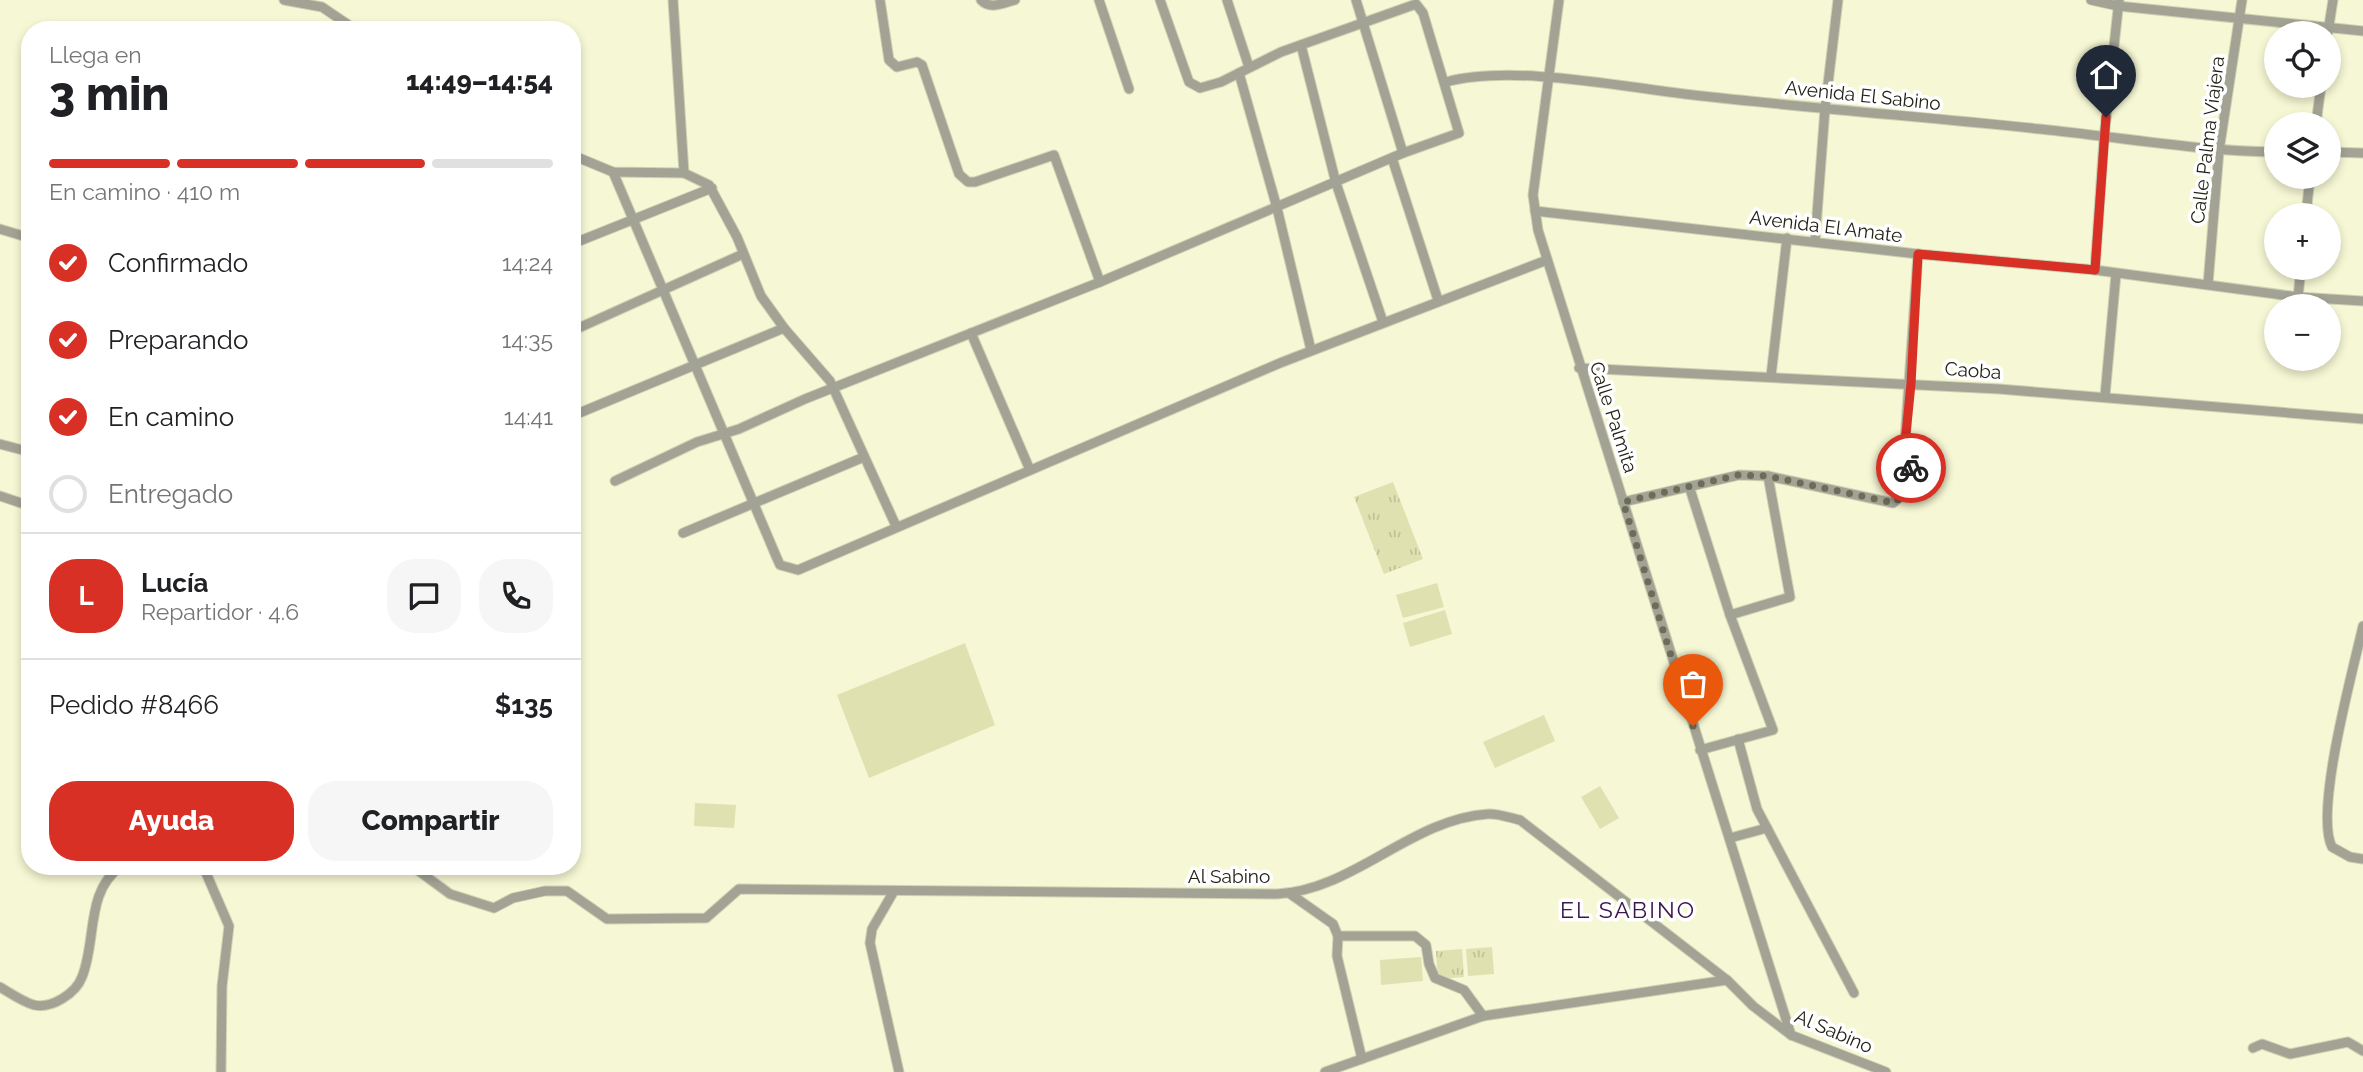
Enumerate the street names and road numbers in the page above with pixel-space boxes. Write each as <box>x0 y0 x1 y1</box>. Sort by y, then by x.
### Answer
street label: Calle Palma Viajera <box>2186 55 2228 225</box>
street label: Avenida El Sabino <box>1784 76 1942 114</box>
street label: Avenida El Amate <box>1748 206 1904 246</box>
street label: Caoba <box>1944 357 2002 383</box>
street label: Calle Palmita <box>1586 359 1642 475</box>
street label: Al Sabino <box>1188 865 1270 887</box>
street label: Al Sabino <box>1792 1005 1876 1057</box>

